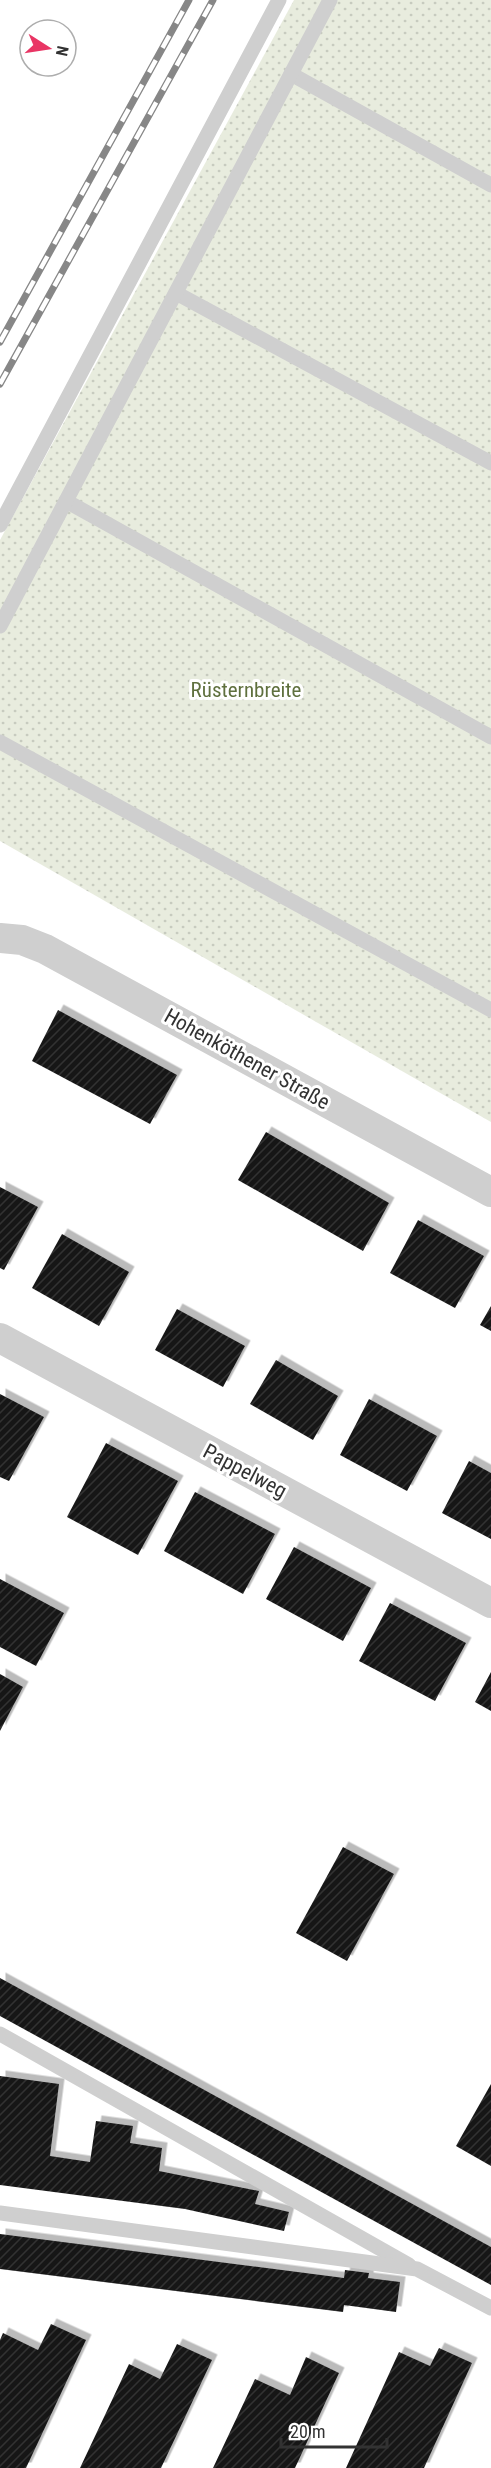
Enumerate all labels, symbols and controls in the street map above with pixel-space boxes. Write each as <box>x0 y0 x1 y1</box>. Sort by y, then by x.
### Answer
north arrow <box>18 18 78 78</box>
text: N <box>52 44 72 58</box>
park label: Rüsternbreite <box>191 678 302 702</box>
street label: Hohenköthener Straße <box>160 1004 334 1114</box>
street label: Pappelweg <box>199 1439 291 1503</box>
scale bar <box>281 2411 388 2449</box>
text: 20 m <box>290 2421 325 2442</box>

